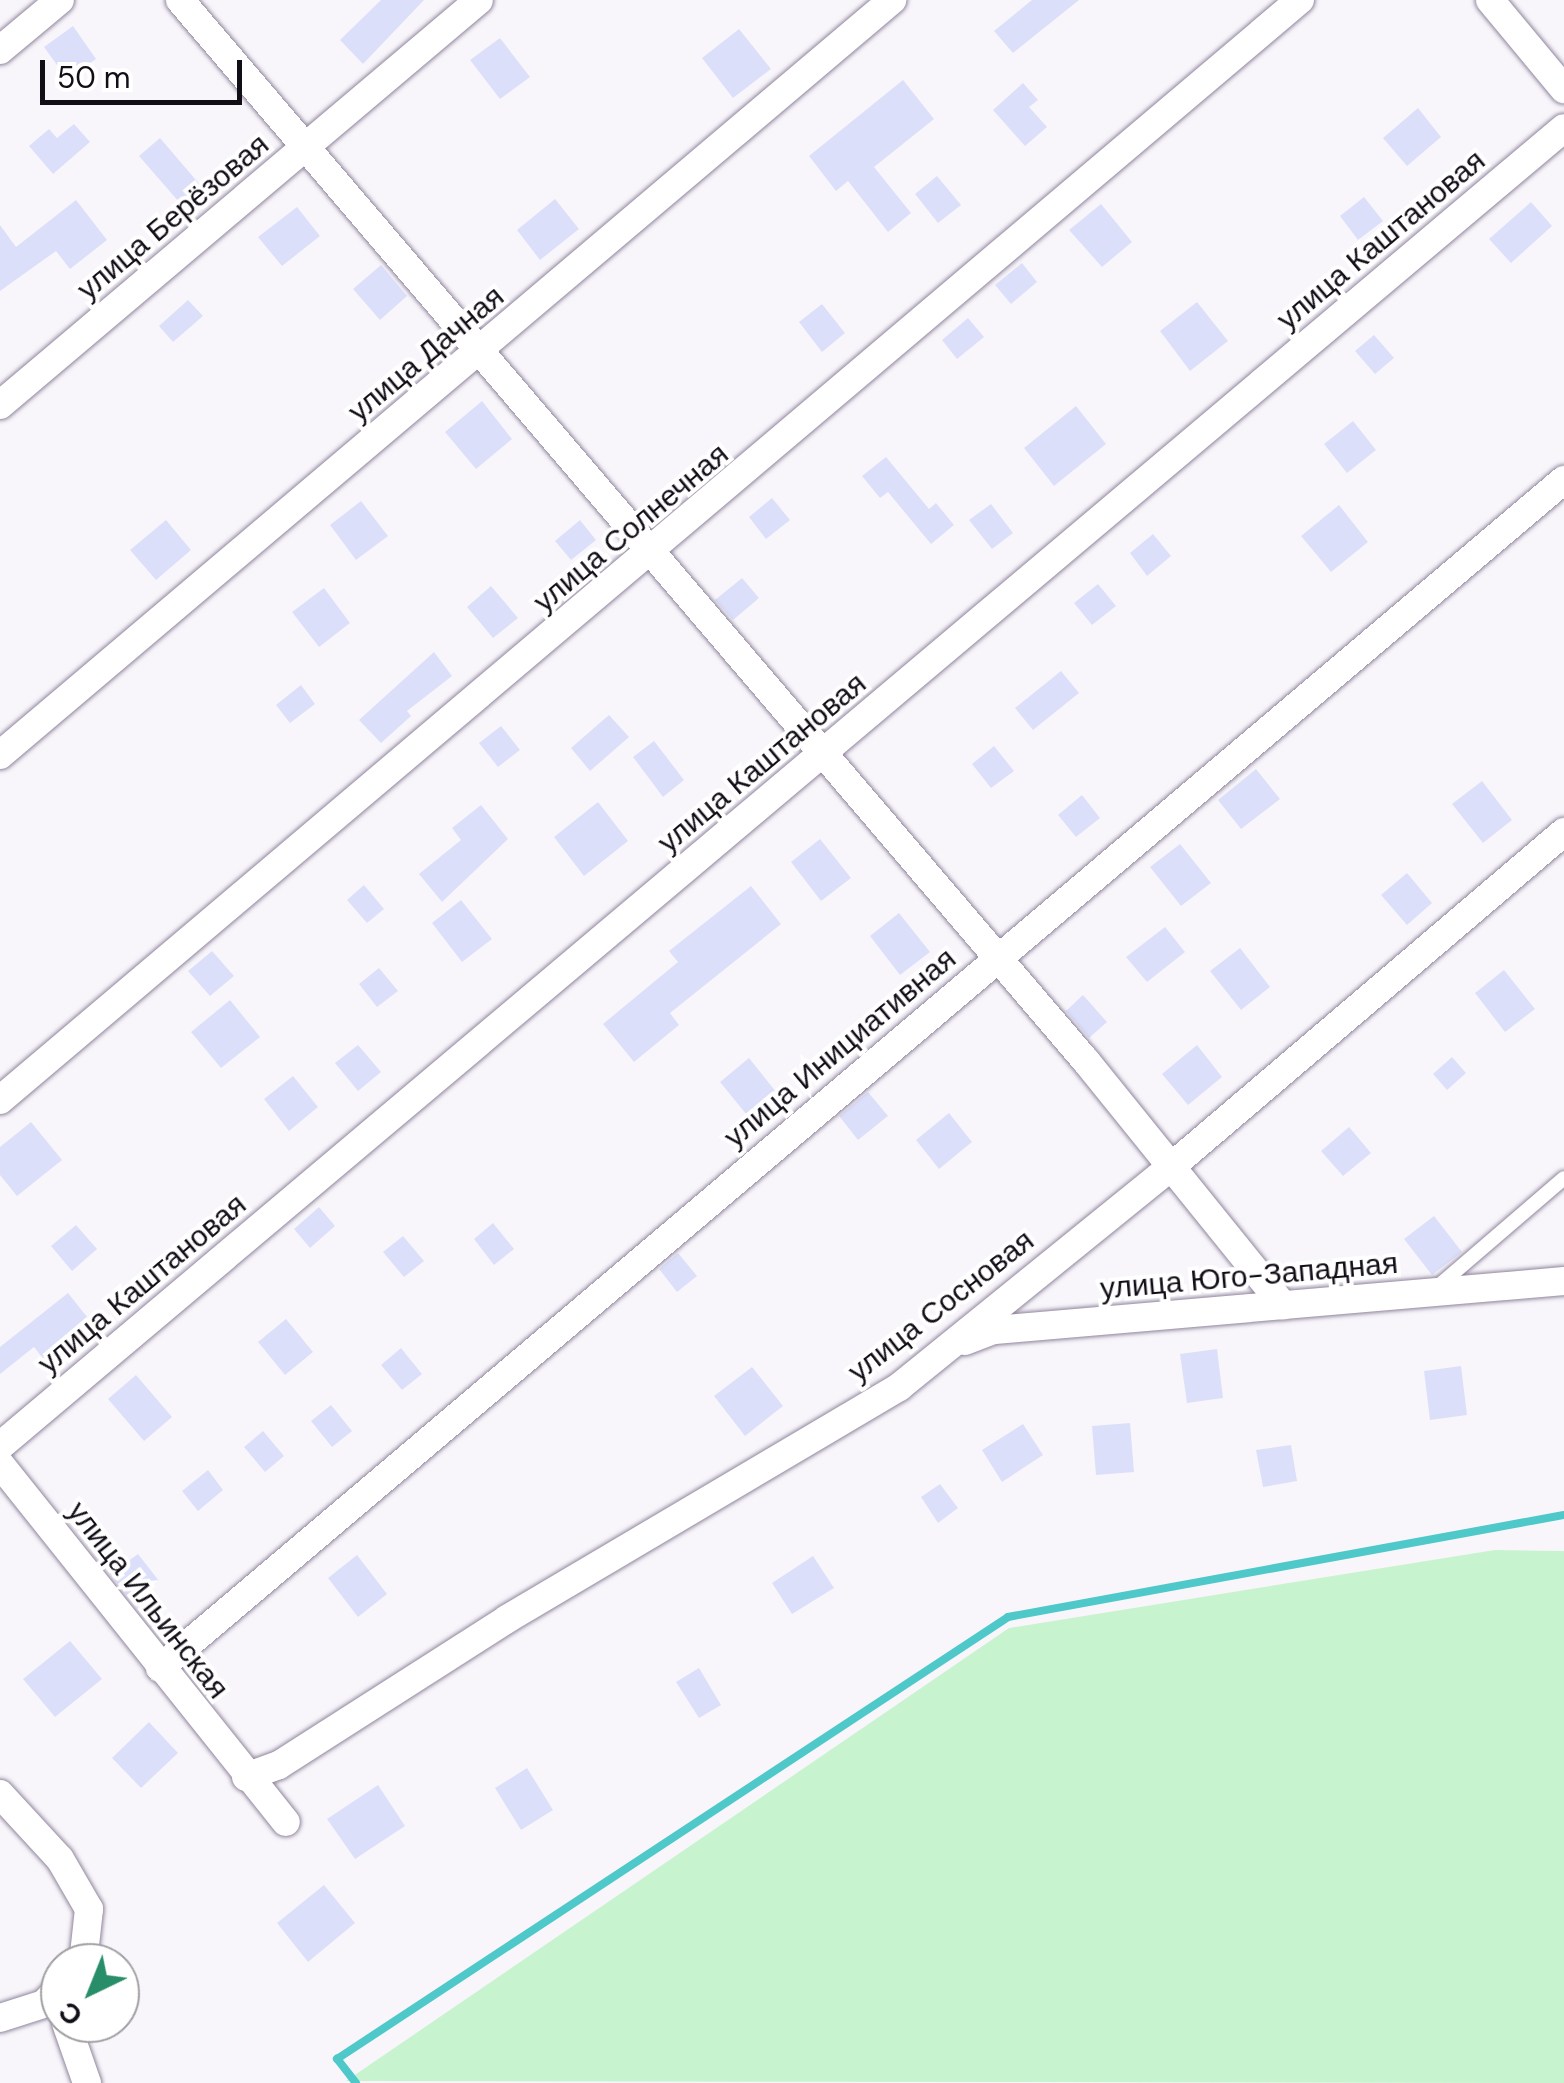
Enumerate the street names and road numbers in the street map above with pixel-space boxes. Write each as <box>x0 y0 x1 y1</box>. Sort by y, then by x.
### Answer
street label: улица Берёзовая <box>70 126 276 308</box>
street label: улица Каштановая <box>1270 142 1492 338</box>
street label: улица Дачная <box>341 279 511 429</box>
street label: улица Солнечная <box>526 436 736 620</box>
street label: улица Каштановая <box>651 665 873 861</box>
street label: улица Инициативная <box>717 941 963 1155</box>
street label: улица Каштановая <box>31 1186 253 1382</box>
street label: улица Сосновая <box>841 1222 1041 1390</box>
street label: улица Юго-Западная <box>1099 1245 1399 1307</box>
street label: улица Ильинская <box>60 1494 236 1706</box>

